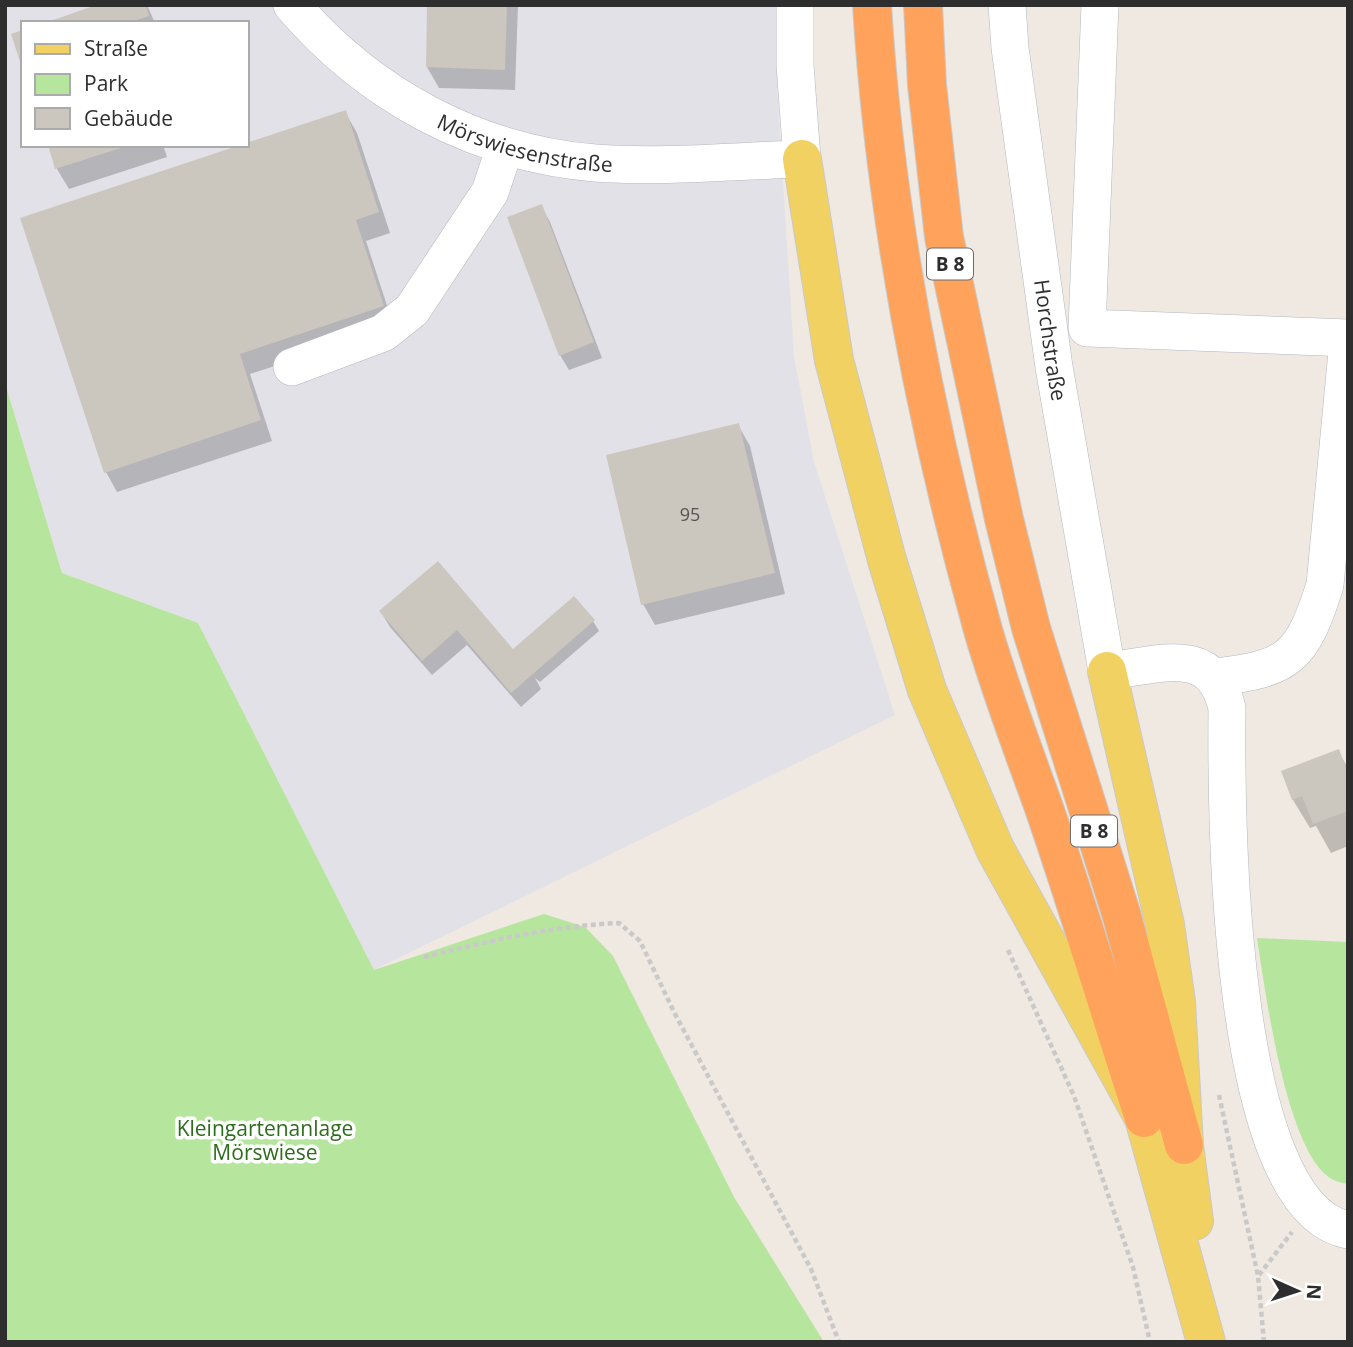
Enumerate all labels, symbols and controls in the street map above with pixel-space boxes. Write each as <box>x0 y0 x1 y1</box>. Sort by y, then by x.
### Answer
legend <box>21 21 248 147</box>
text: Straße <box>84 34 148 62</box>
text: Park <box>84 69 128 97</box>
text: Gebäude <box>84 104 173 132</box>
street label: Mörswiesenstraße <box>433 107 614 178</box>
road number: B 8 <box>927 248 973 280</box>
street label: Horchstraße <box>1028 278 1074 403</box>
house number: 95 <box>680 502 700 526</box>
road number: B 8 <box>1071 816 1117 846</box>
park label: Kleingartenanlage Mörswiese <box>177 1114 353 1166</box>
north arrow <box>1262 1256 1332 1326</box>
text: N <box>1301 1283 1327 1300</box>

